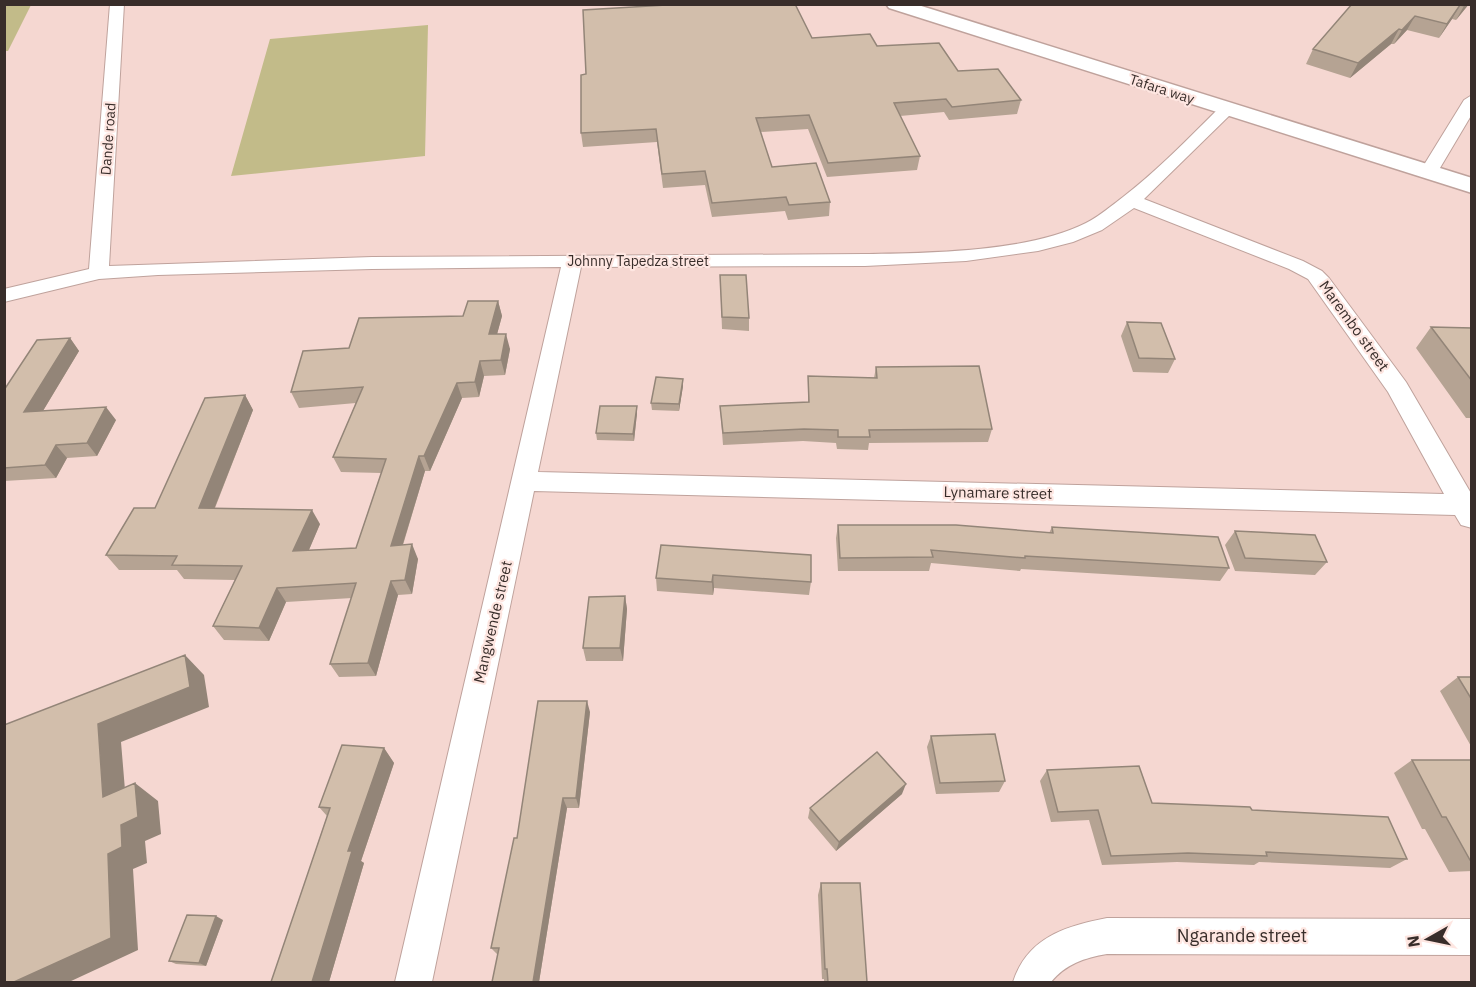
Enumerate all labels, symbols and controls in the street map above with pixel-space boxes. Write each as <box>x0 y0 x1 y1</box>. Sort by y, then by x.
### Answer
street label: Tafara way <box>1127 70 1197 108</box>
street label: Dande road <box>96 102 120 176</box>
street label: Johnny Tapedza street <box>567 252 709 270</box>
street label: Marembo street <box>1315 277 1394 375</box>
street label: Lynamare street <box>943 482 1053 503</box>
street label: Mangwende street <box>469 559 516 685</box>
north arrow <box>1398 909 1458 969</box>
street label: Ngarande street <box>1177 924 1307 947</box>
text: N <box>1402 934 1424 949</box>

